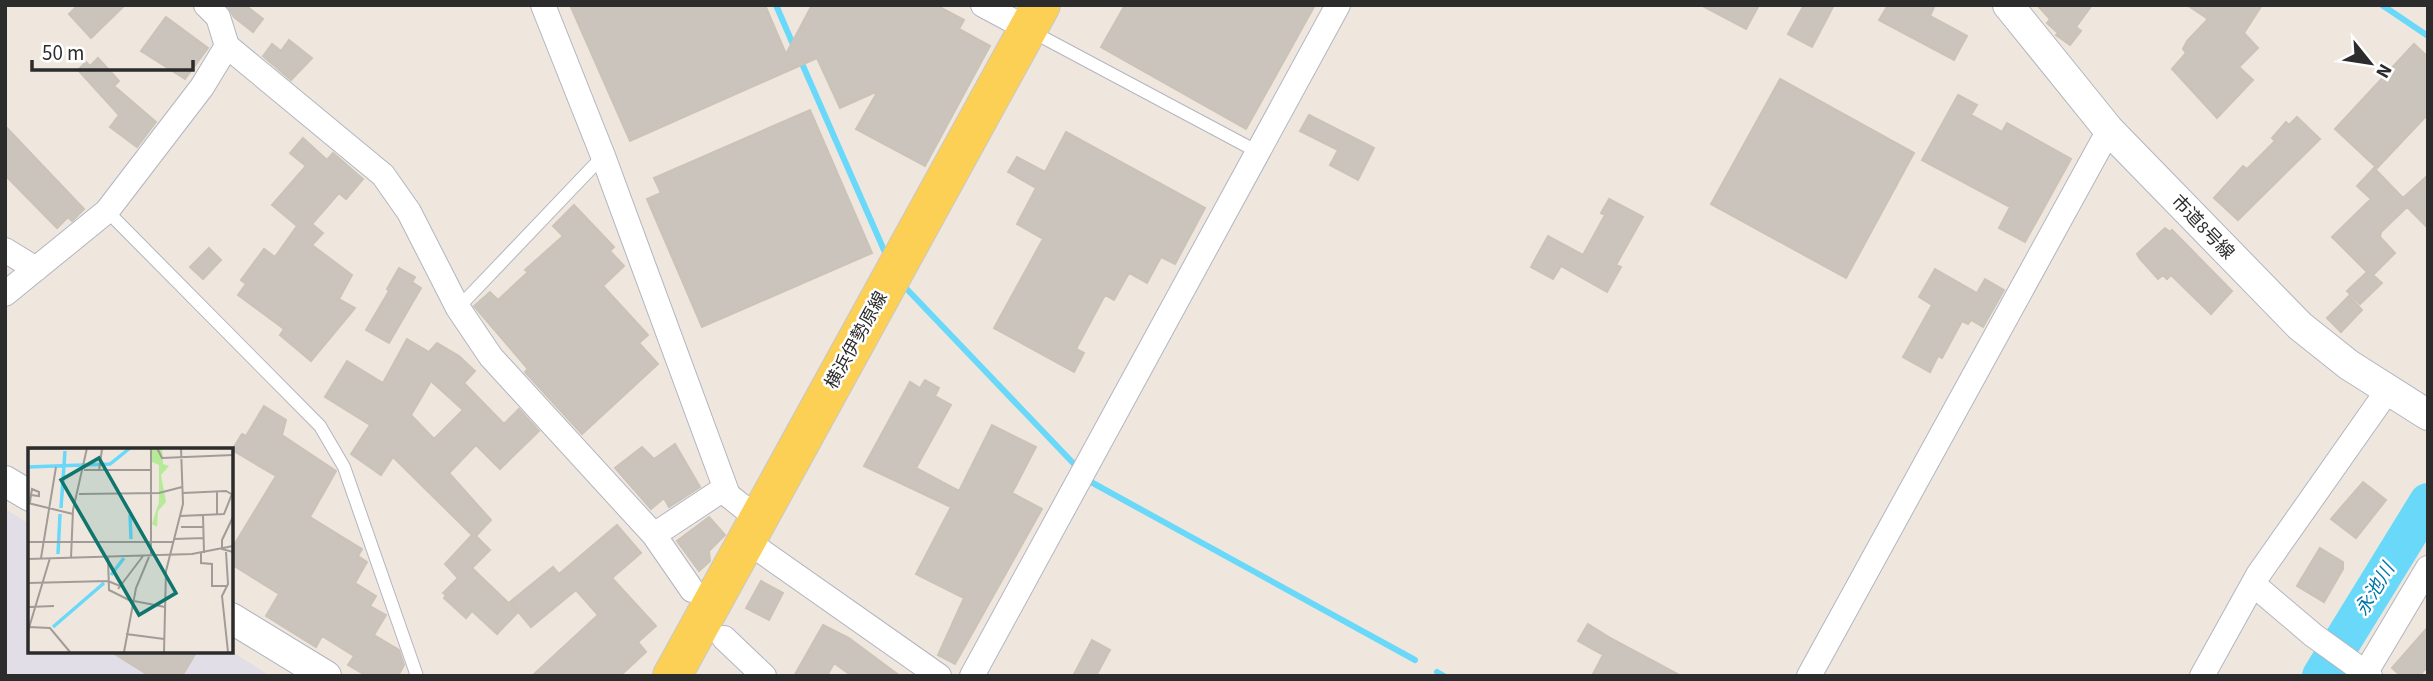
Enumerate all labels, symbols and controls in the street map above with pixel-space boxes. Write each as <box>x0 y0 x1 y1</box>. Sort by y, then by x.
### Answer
scale bar <box>32 28 192 72</box>
north arrow <box>2335 28 2405 98</box>
text: 50 m <box>42 38 84 68</box>
text: N <box>2369 59 2398 83</box>
street label: 市道8号線 <box>2166 190 2240 265</box>
street label: 横浜伊勢原線 <box>819 287 894 394</box>
inset map <box>28 448 233 653</box>
water label: 永池川 <box>2349 557 2403 621</box>

